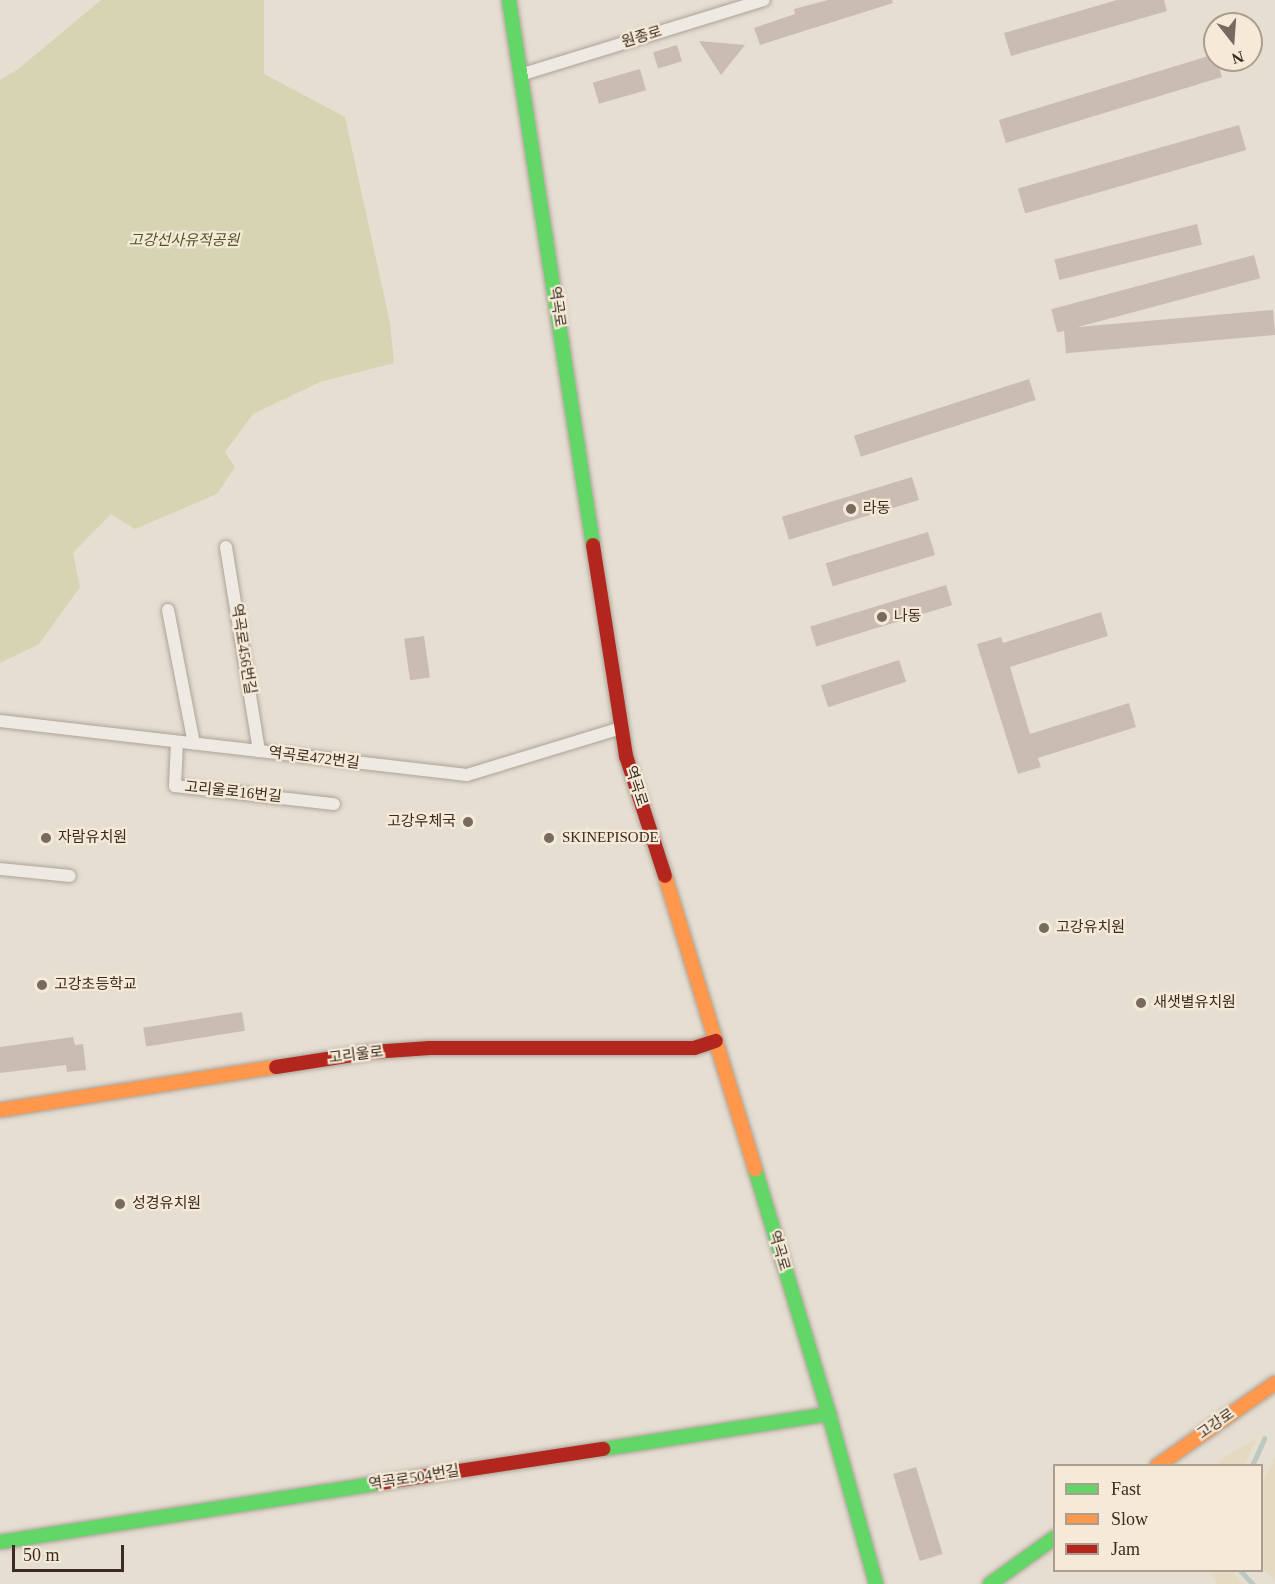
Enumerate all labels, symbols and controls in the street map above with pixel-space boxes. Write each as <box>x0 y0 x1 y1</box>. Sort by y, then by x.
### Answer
north arrow <box>1203 12 1263 72</box>
street label: 원종로 <box>620 22 664 52</box>
text: N <box>1230 48 1246 68</box>
park label: 고강선사유적공원 <box>129 232 239 250</box>
street label: 역곡로 <box>545 285 569 329</box>
place label: 라동 <box>863 500 891 518</box>
marker: 라동 <box>844 502 858 516</box>
street label: 역곡로456번길 <box>227 602 259 696</box>
place label: 나동 <box>894 608 922 626</box>
marker: 나동 <box>875 610 889 624</box>
street label: 역곡로472번길 <box>267 743 361 773</box>
street label: 역곡로 <box>621 764 651 808</box>
street label: 고리울로16번길 <box>183 778 283 806</box>
place label: 고강우체국 <box>387 813 456 831</box>
marker: 고강우체국 <box>461 815 475 829</box>
place label: 자람유치원 <box>58 829 127 847</box>
marker: SKINEPISODE <box>540 829 558 847</box>
place label: SKINEPISODE <box>562 829 659 847</box>
marker: 자람유치원 <box>39 831 53 845</box>
place label: 고강유치원 <box>1056 919 1125 937</box>
marker: 고강유치원 <box>1037 921 1051 935</box>
place label: 고강초등학교 <box>54 976 137 994</box>
marker: 고강초등학교 <box>35 978 49 992</box>
place label: 새샛별유치원 <box>1153 994 1236 1012</box>
marker: 새샛별유치원 <box>1134 996 1148 1010</box>
street label: 고리울로 <box>328 1043 384 1067</box>
place label: 성경유치원 <box>132 1195 201 1213</box>
marker: 성경유치원 <box>113 1197 127 1211</box>
street label: 역곡로 <box>764 1229 794 1273</box>
street label: 고강로 <box>1194 1405 1238 1443</box>
street label: 역곡로504번길 <box>367 1462 461 1494</box>
legend <box>1053 1464 1263 1572</box>
text: Fast <box>1111 1479 1141 1499</box>
text: Slow <box>1111 1509 1148 1529</box>
scale bar <box>15 1533 128 1571</box>
text: Jam <box>1111 1539 1140 1559</box>
text: 50 m <box>23 1545 60 1565</box>

